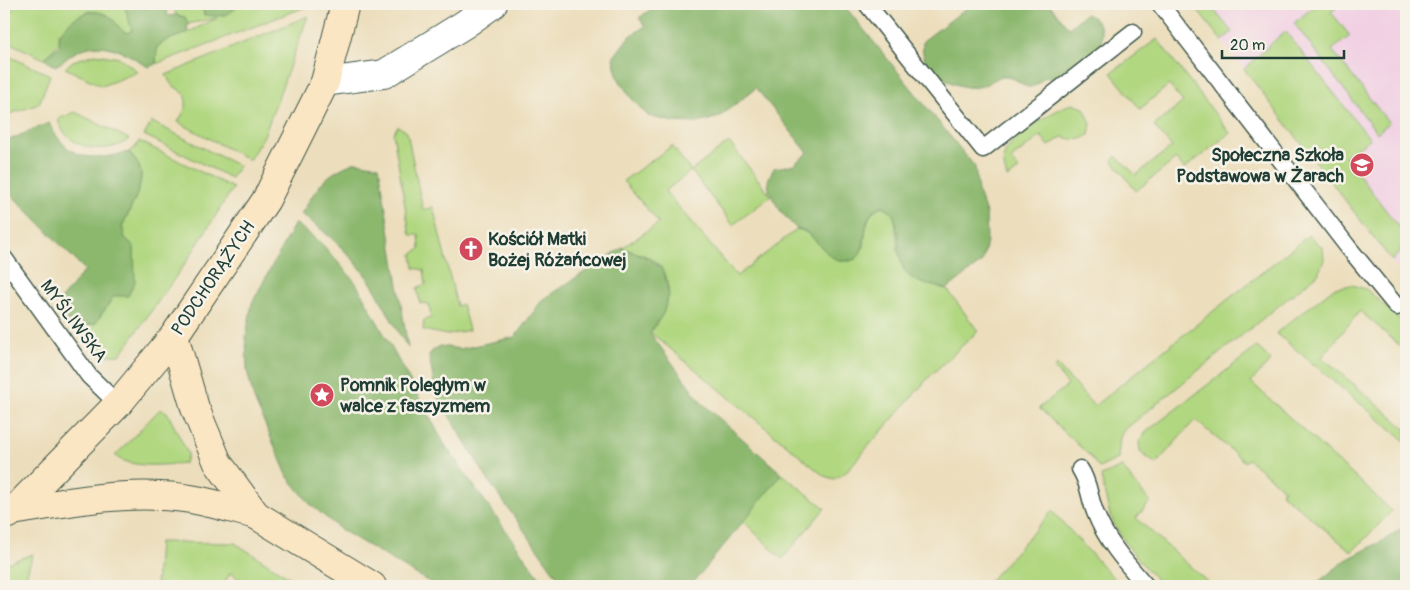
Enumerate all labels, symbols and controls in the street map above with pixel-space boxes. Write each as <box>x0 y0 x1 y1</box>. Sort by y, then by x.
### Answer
scale bar <box>1222 28 1345 60</box>
text: 20 m <box>1230 36 1265 55</box>
place label: Społeczna Szkoła Podstawowa w Żarach <box>1176 144 1345 188</box>
school or university icon: Społeczna Szkoła Podstawowa w Żarach <box>1349 152 1375 178</box>
street label: PODCHORĄŻYCH <box>166 216 260 340</box>
place label: Kościół Matki Bożej Różańcowej <box>488 228 626 272</box>
church icon: Kościół Matki Bożej Różańcowej <box>458 236 484 262</box>
street label: MYŚLIWSKA <box>35 275 112 367</box>
place label: Pomnik Poległym w walce z faszyzmem <box>340 374 490 418</box>
place icon: Pomnik Poległym w walce z faszyzmem <box>309 382 335 408</box>

